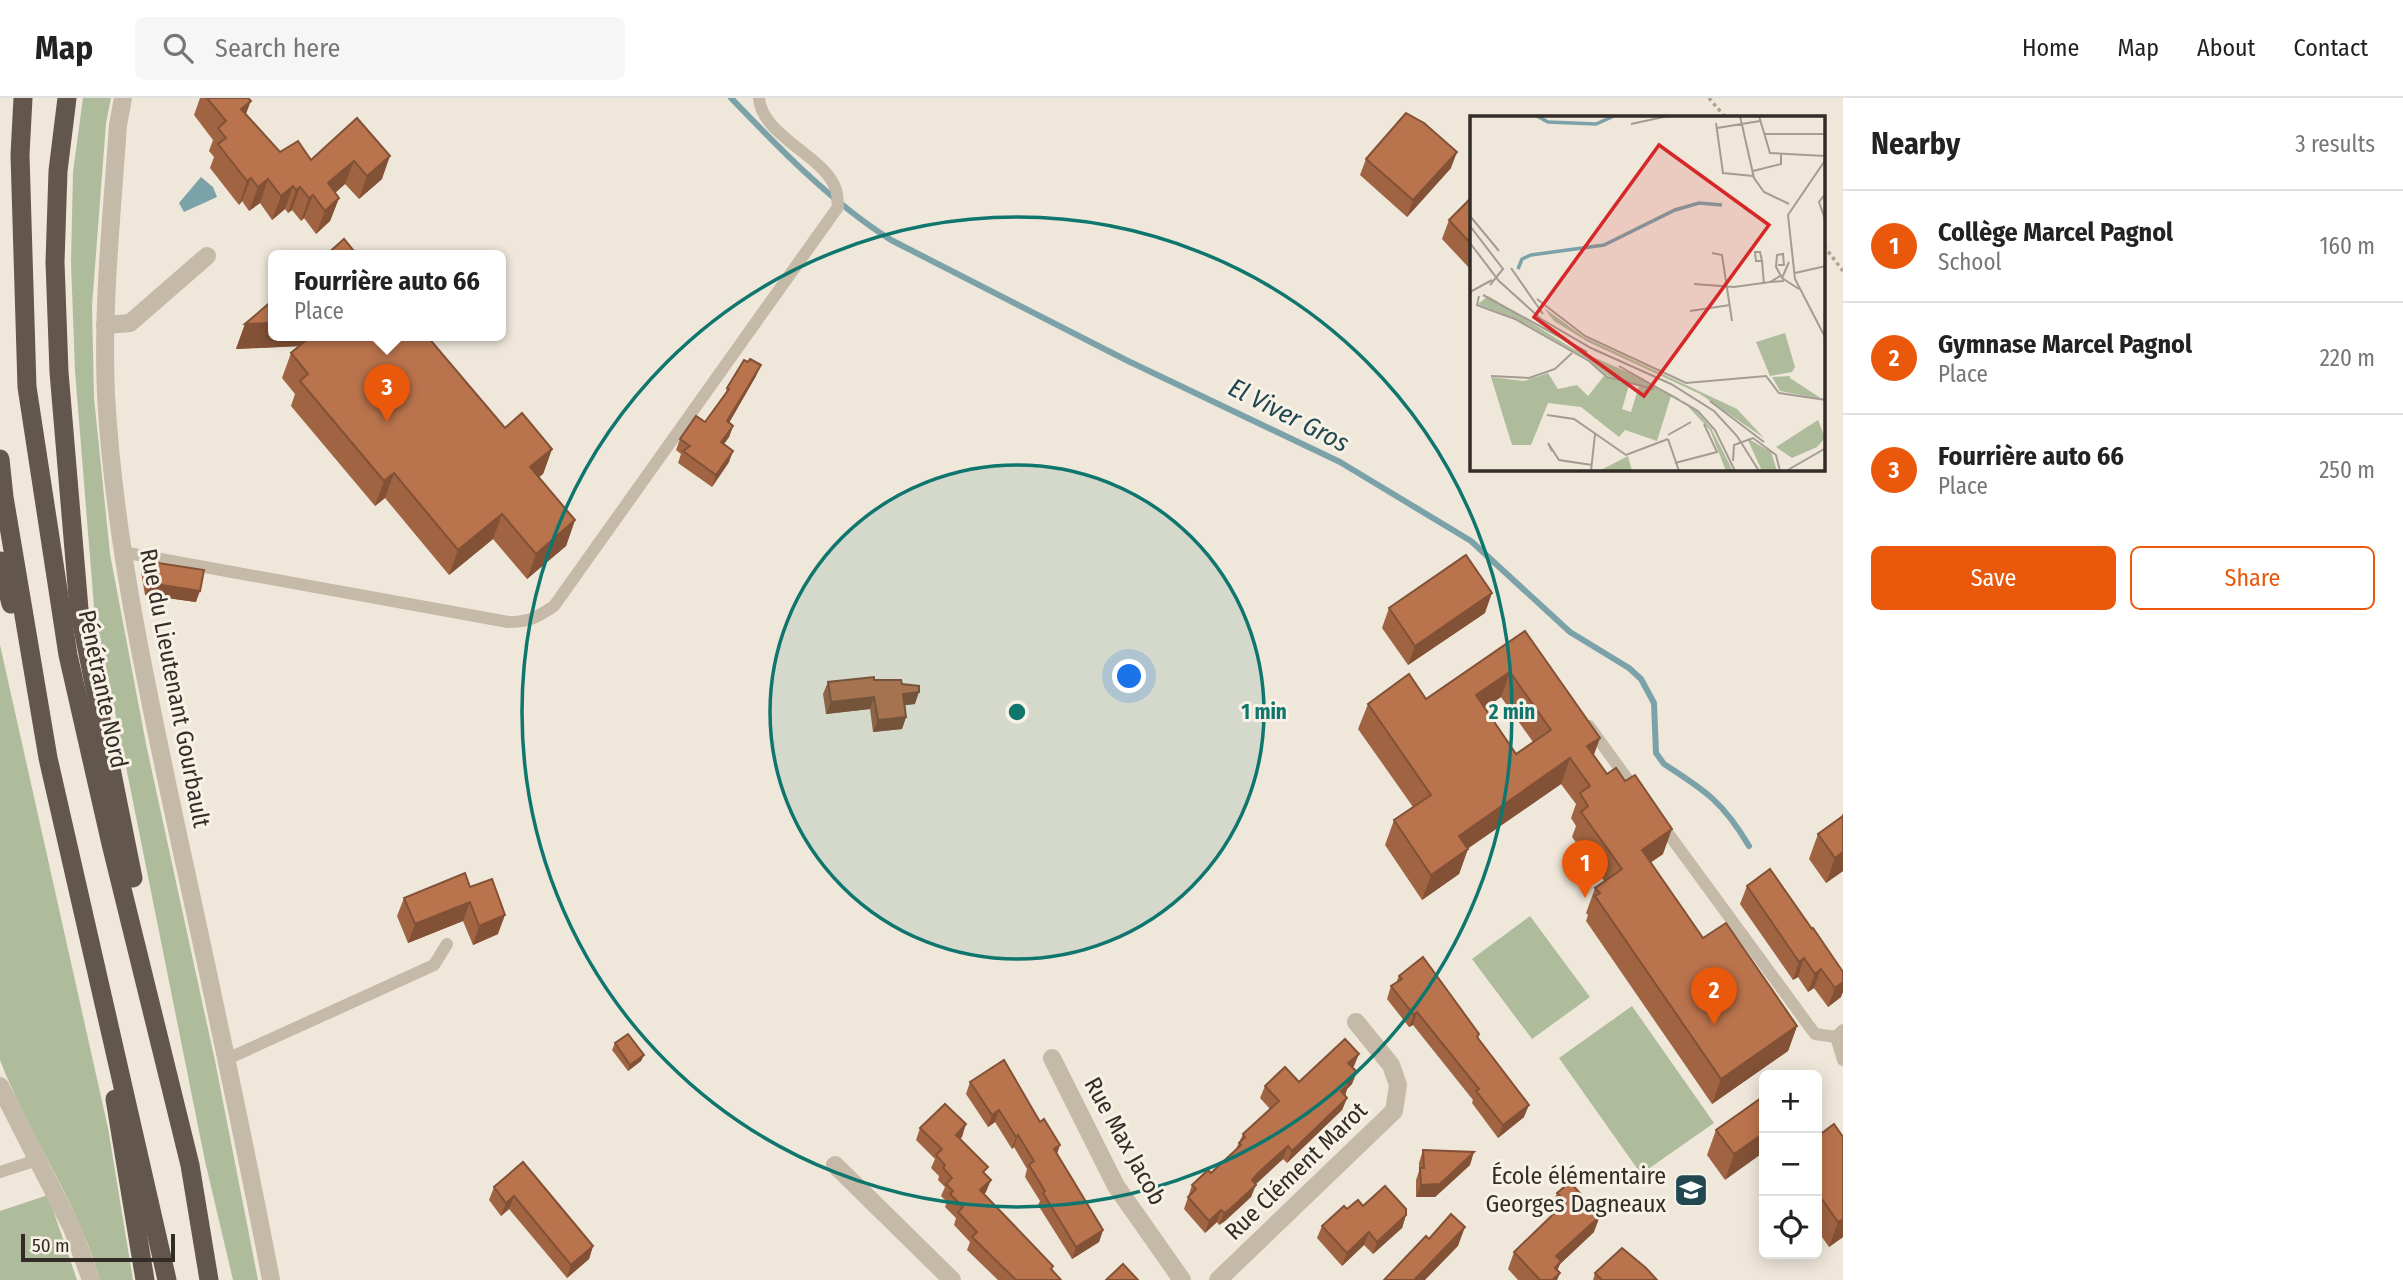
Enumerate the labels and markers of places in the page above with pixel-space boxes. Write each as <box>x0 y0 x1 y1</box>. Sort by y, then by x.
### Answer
pin: 3 <box>364 364 410 422</box>
centre of rings <box>1005 700 1029 724</box>
pin: 1 <box>1562 840 1608 898</box>
pin: 2 <box>1691 967 1737 1025</box>
place label: École élémentaire Georges Dagneaux <box>1485 1161 1666 1218</box>
school or university icon: École élémentaire Georges Dagneaux <box>1672 1171 1710 1209</box>

